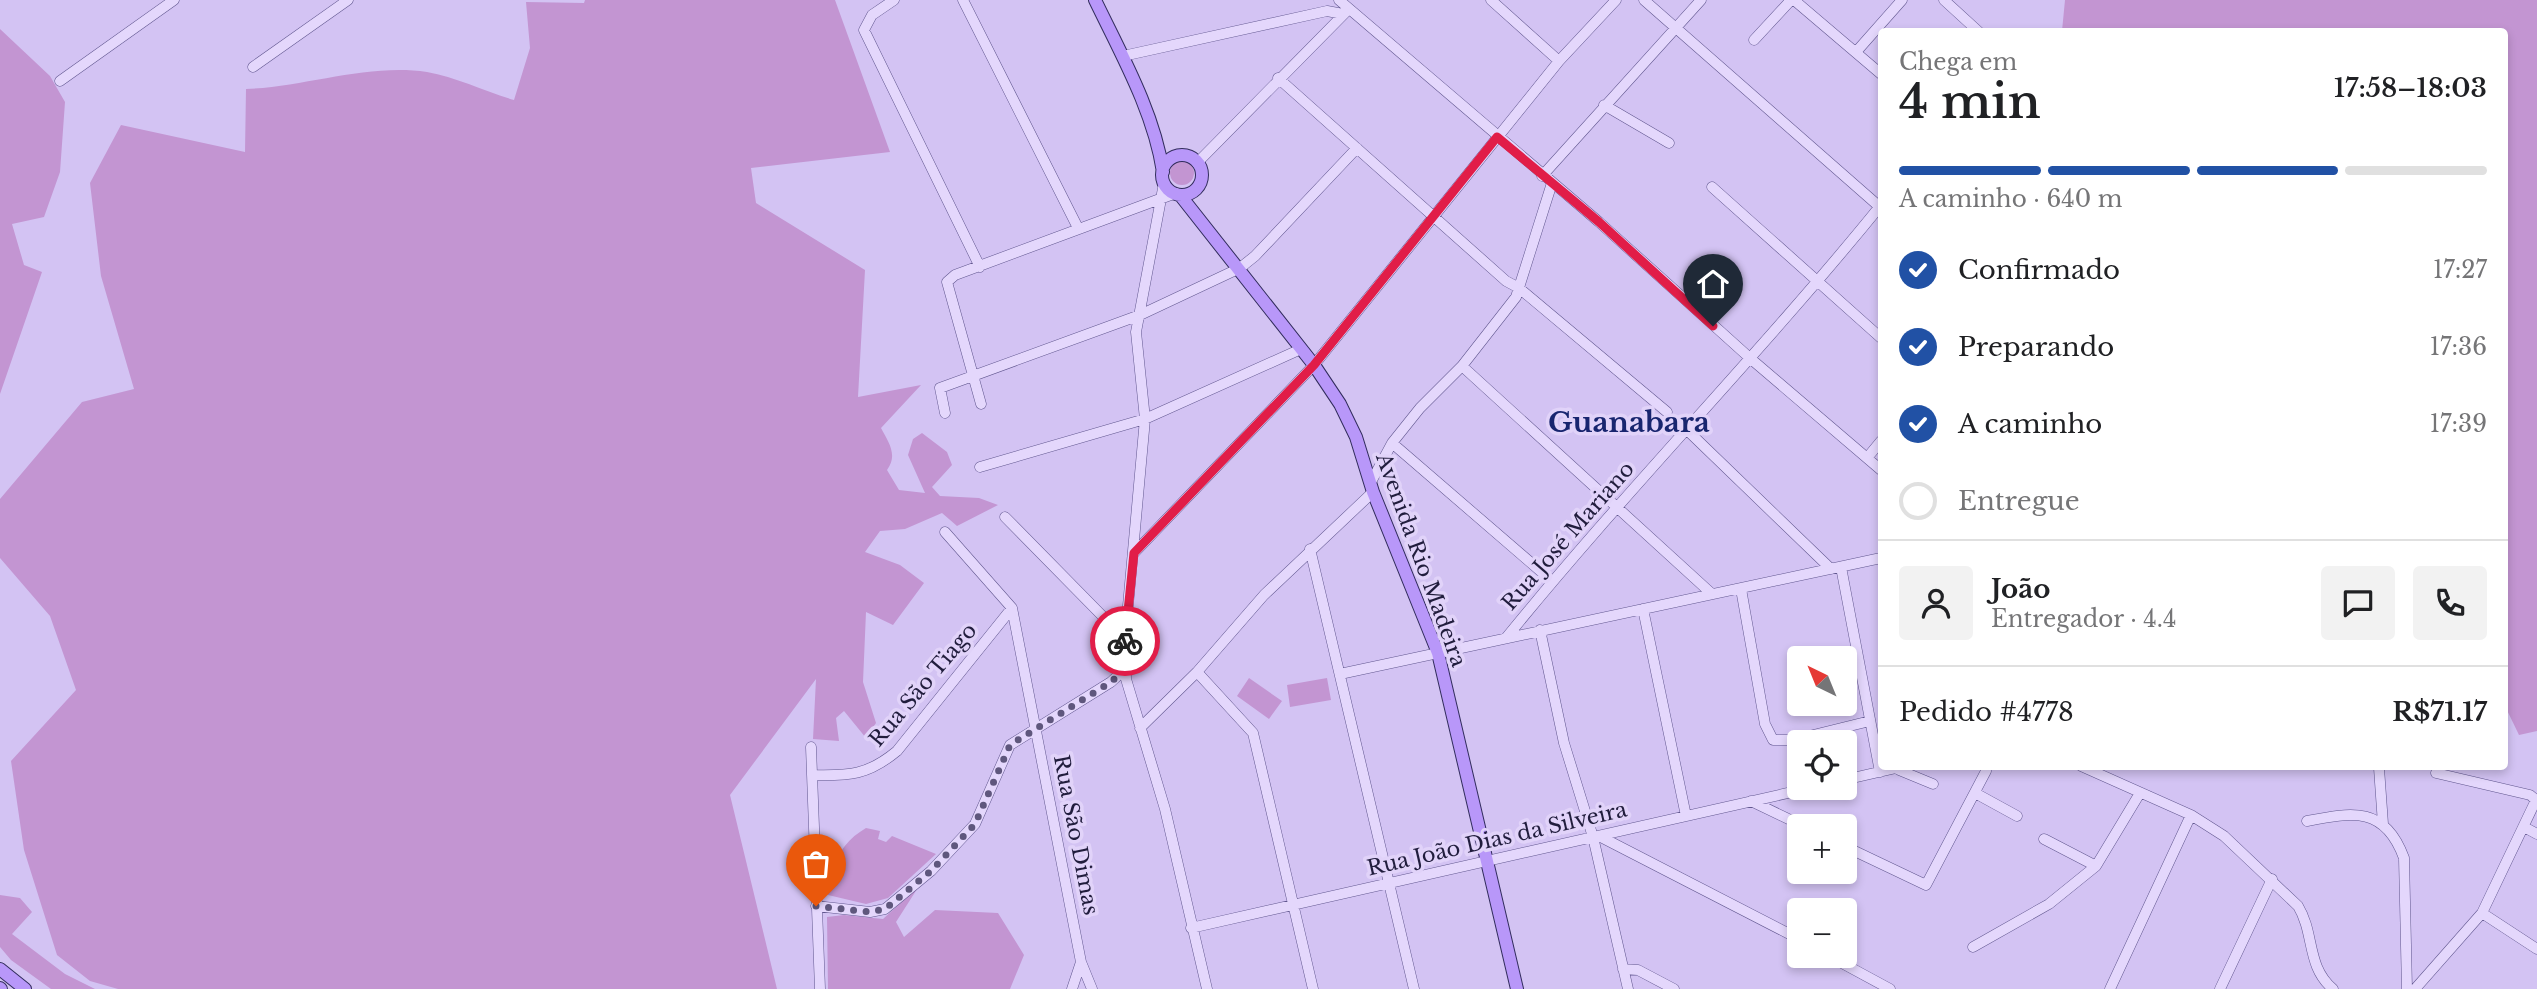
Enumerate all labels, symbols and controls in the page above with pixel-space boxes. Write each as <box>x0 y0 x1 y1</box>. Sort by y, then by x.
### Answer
text: Chega em <box>1899 48 2017 76</box>
text: 17:58–18:03 <box>2334 72 2487 104</box>
text: 4 min <box>1899 73 2041 130</box>
text: A caminho · 640 m <box>1899 185 2122 213</box>
icon: check <box>1899 251 1937 289</box>
pin <box>1683 254 1743 326</box>
text: Confirmado <box>1958 254 2120 286</box>
text: 17:27 <box>2433 256 2487 284</box>
icon: home <box>1694 265 1732 303</box>
icon: check <box>1899 328 1937 366</box>
text: Preparando <box>1958 331 2114 363</box>
text: 17:36 <box>2430 333 2487 361</box>
district label: Guanabara <box>1548 405 1710 440</box>
icon: check <box>1899 405 1937 443</box>
text: A caminho <box>1958 408 2102 440</box>
text: 17:39 <box>2430 410 2487 438</box>
street label: Avenida Rio Madeira <box>1370 449 1472 671</box>
street label: Rua José Mariano <box>1496 456 1640 616</box>
text: Entregue <box>1958 485 2080 517</box>
button: person <box>1899 566 1973 640</box>
button: chat <box>2321 566 2395 640</box>
button: phone <box>2413 566 2487 640</box>
text: João <box>1991 573 2050 605</box>
text: Entregador · 4.4 <box>1991 605 2176 633</box>
courier <box>1090 606 1160 676</box>
street label: Rua São Tiago <box>864 618 982 752</box>
icon: bike <box>1106 622 1144 660</box>
north arrow <box>1787 646 1857 716</box>
map controls <box>1787 646 1857 968</box>
text: Pedido #4778 <box>1899 696 2074 728</box>
text: R$71.17 <box>2392 696 2487 728</box>
button: locate <box>1787 730 1857 800</box>
street label: Rua São Dimas <box>1048 753 1104 917</box>
street label: Rua João Dias da Silveira <box>1364 796 1630 882</box>
button: + <box>1787 814 1857 884</box>
pin <box>786 834 846 906</box>
icon: bag <box>797 845 835 883</box>
button: − <box>1787 898 1857 968</box>

